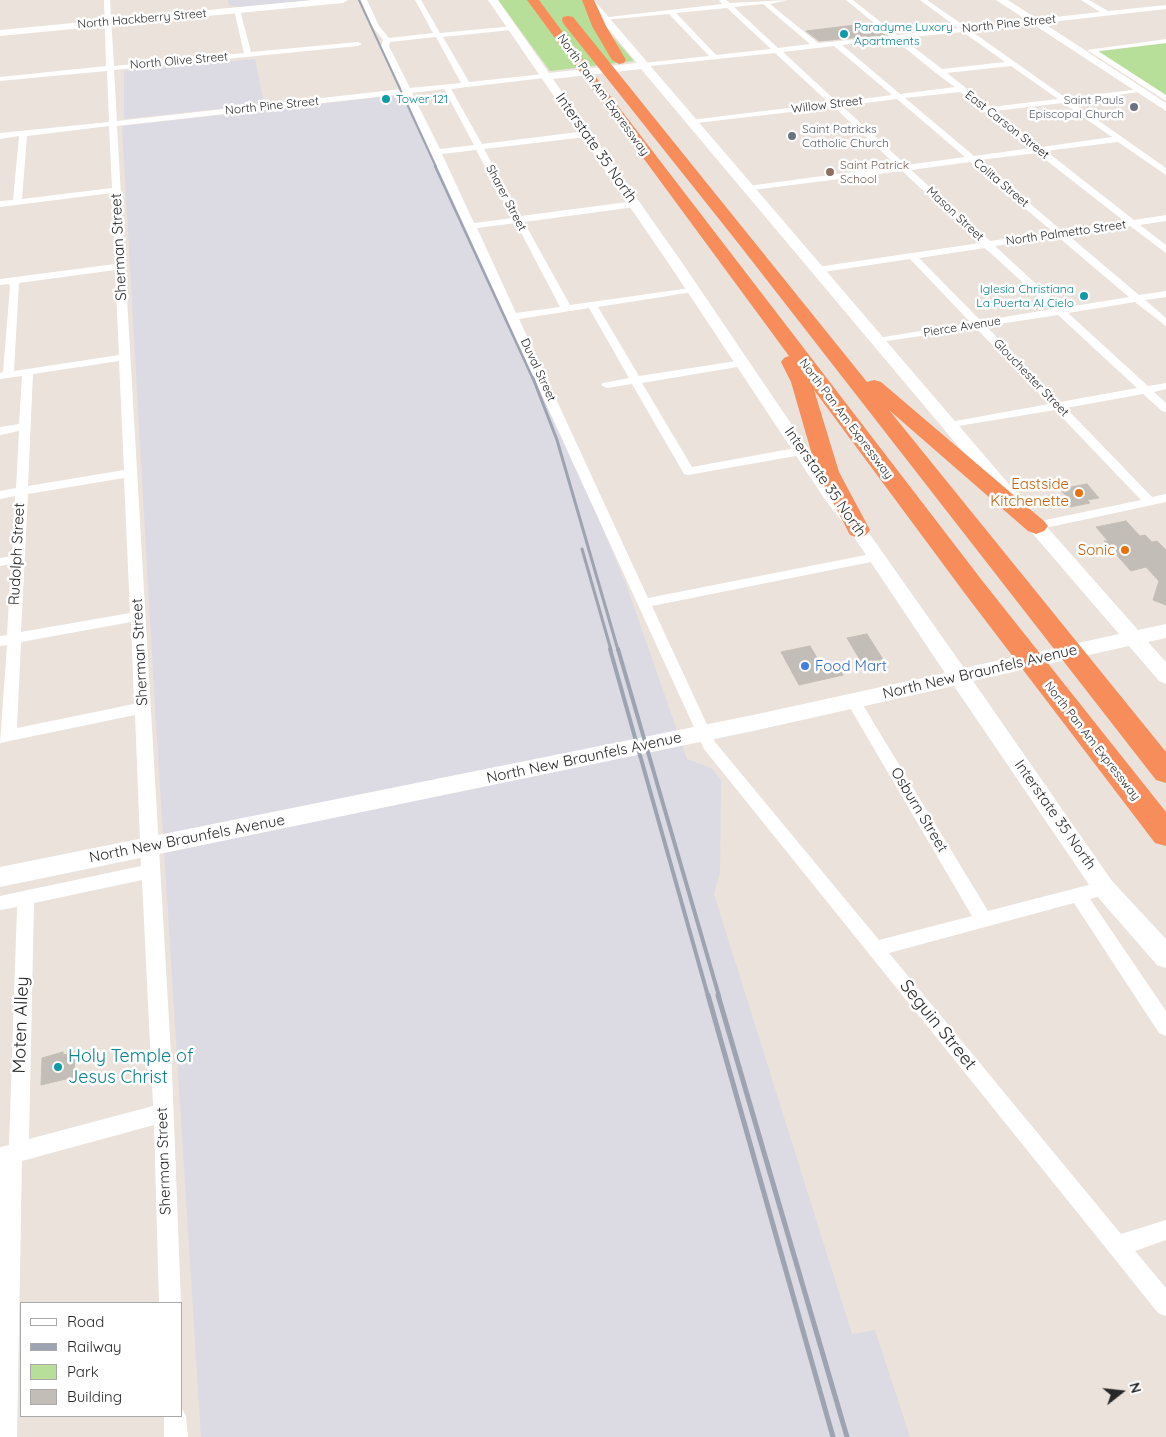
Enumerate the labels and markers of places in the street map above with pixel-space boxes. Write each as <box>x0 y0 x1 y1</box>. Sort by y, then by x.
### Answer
place label: Paradyme Luxory Apartments <box>854 20 953 48</box>
marker: Paradyme Luxory Apartments <box>838 28 850 40</box>
place label: Tower 121 <box>396 92 448 106</box>
marker: Tower 121 <box>380 93 392 105</box>
place label: Saint Pauls Episcopal Church <box>1029 93 1124 121</box>
marker: Saint Pauls Episcopal Church <box>1128 101 1140 113</box>
place label: Saint Patricks Catholic Church <box>802 122 889 150</box>
marker: Saint Patricks Catholic Church <box>786 130 798 142</box>
place label: Saint Patrick School <box>840 158 909 186</box>
marker: Saint Patrick School <box>824 166 836 178</box>
place label: Iglesia Christiana La Puerta Al Cielo <box>976 282 1074 310</box>
marker: Iglesia Christiana La Puerta Al Cielo <box>1078 290 1090 302</box>
place label: Eastside Kitchenette <box>990 475 1069 510</box>
marker: Eastside Kitchenette <box>1073 487 1085 499</box>
place label: Sonic <box>1078 541 1115 559</box>
marker: Sonic <box>1119 544 1131 556</box>
place label: Food Mart <box>815 657 887 675</box>
marker: Food Mart <box>799 660 811 672</box>
place label: Holy Temple of Jesus Christ <box>68 1046 193 1088</box>
marker: Holy Temple of Jesus Christ <box>52 1061 64 1073</box>

